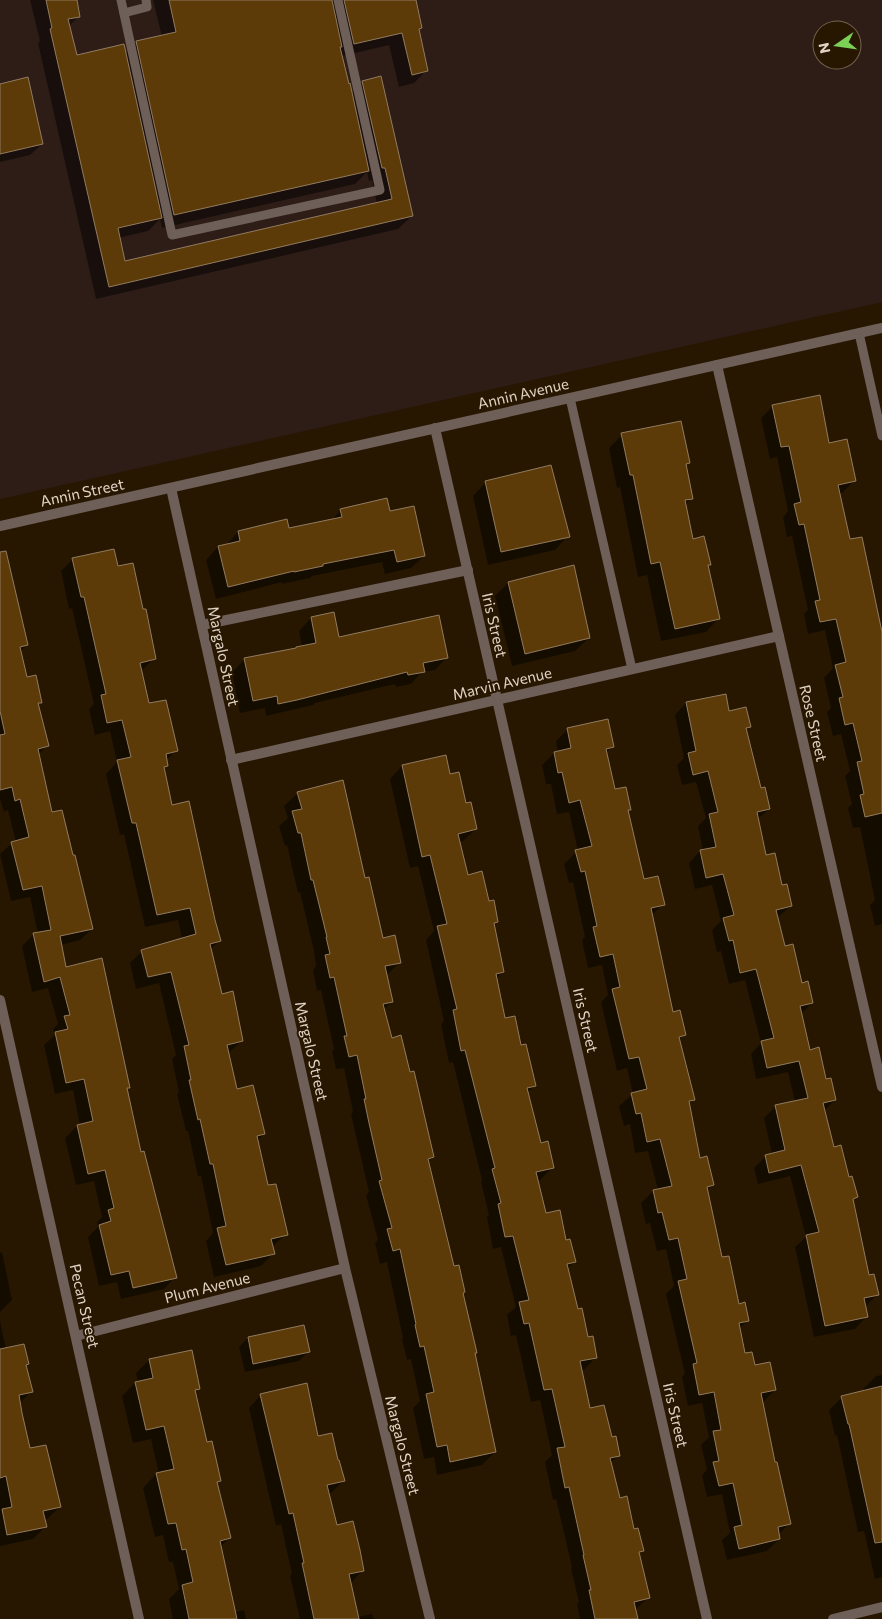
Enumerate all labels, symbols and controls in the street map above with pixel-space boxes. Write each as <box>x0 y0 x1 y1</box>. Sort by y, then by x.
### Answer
north arrow <box>812 20 862 70</box>
text: N <box>814 41 833 55</box>
street label: Annin Avenue <box>476 374 570 412</box>
street label: Annin Street <box>38 474 126 510</box>
street label: Iris Street <box>479 591 511 659</box>
street label: Margalo Street <box>205 604 243 708</box>
street label: Marvin Avenue <box>451 663 553 703</box>
street label: Rose Street <box>796 683 832 763</box>
street label: Iris Street <box>570 986 602 1054</box>
street label: Margalo Street <box>292 999 332 1103</box>
street label: Pecan Street <box>67 1262 103 1350</box>
street label: Plum Avenue <box>162 1268 252 1306</box>
street label: Iris Street <box>660 1381 692 1449</box>
street label: Margalo Street <box>382 1393 424 1497</box>

